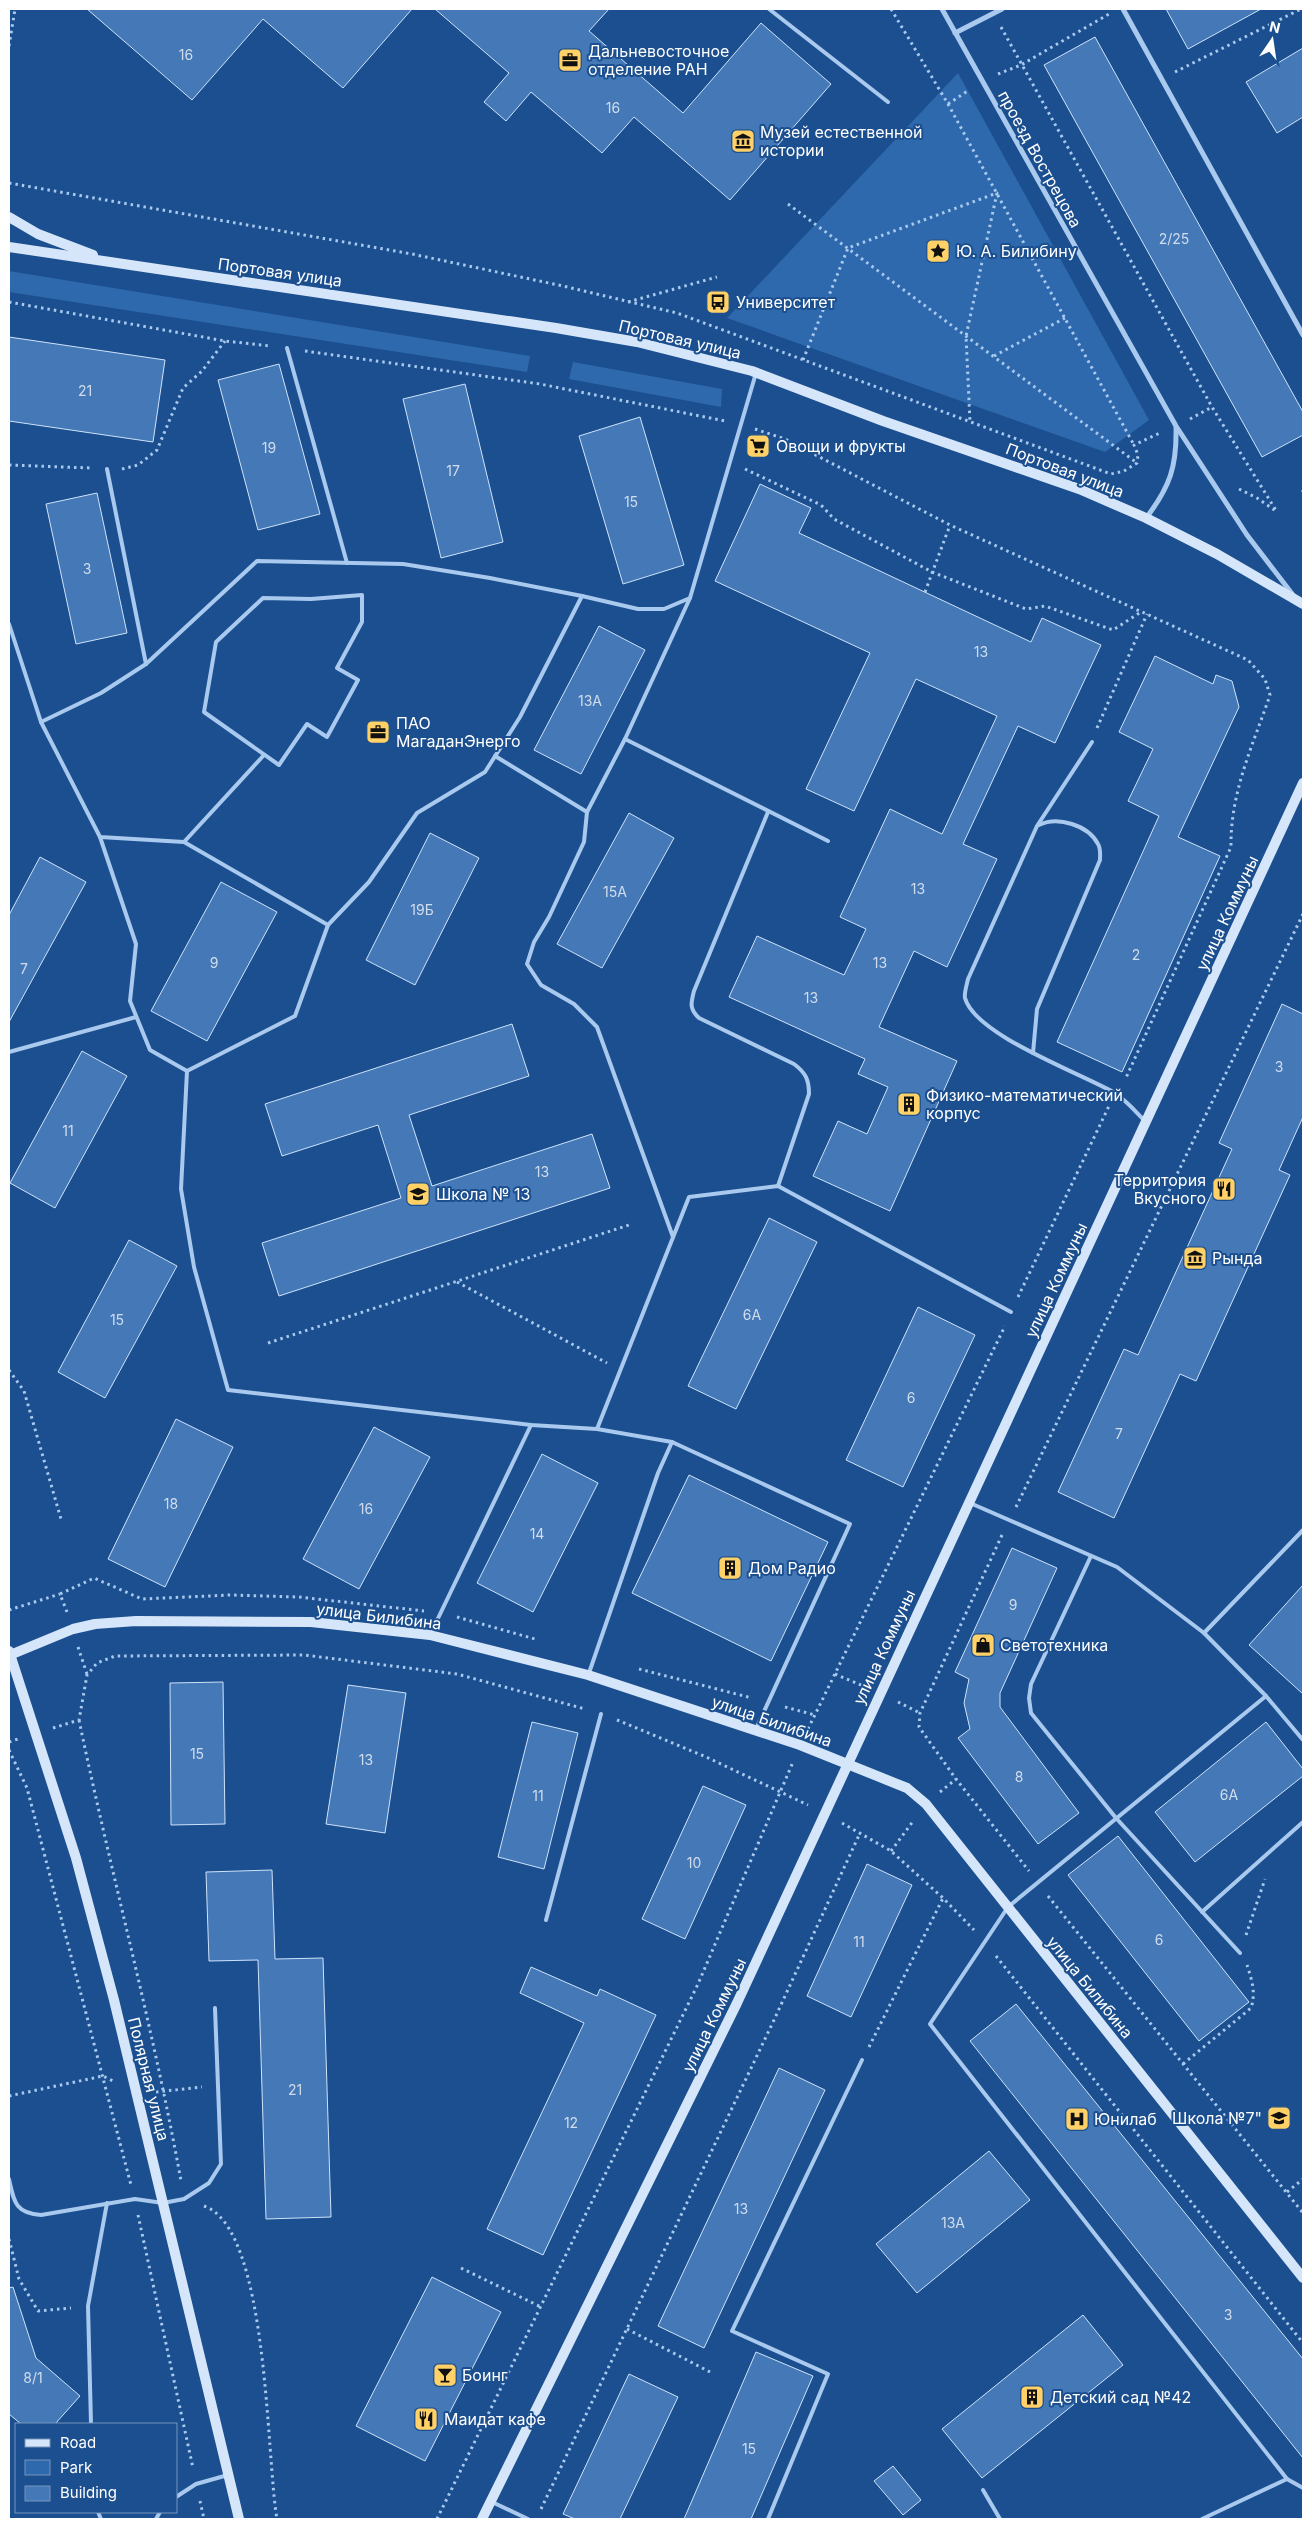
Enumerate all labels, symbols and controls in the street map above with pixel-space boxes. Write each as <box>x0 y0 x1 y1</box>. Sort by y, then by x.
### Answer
north arrow <box>1247 15 1297 65</box>
text: N <box>1268 17 1282 36</box>
place label: Дальневосточное отделение РАН <box>588 41 729 79</box>
house number: 16 <box>179 46 193 63</box>
office icon: Дальневосточное отделение РАН <box>557 47 583 73</box>
street label: проезд Вострецова <box>994 87 1086 231</box>
house number: 16 <box>606 99 620 116</box>
place label: Музей естественной истории <box>760 122 923 160</box>
museum icon: Музей естественной истории <box>730 128 756 154</box>
house number: 2/25 <box>1159 230 1189 247</box>
place icon: Ю. А. Билибину <box>925 238 951 264</box>
place label: Ю. А. Билибину <box>956 241 1077 261</box>
street label: Портовая улица <box>217 253 343 291</box>
bus stop icon: Университет <box>705 289 731 315</box>
place label: Университет <box>736 292 836 312</box>
street label: Портовая улица <box>617 315 743 363</box>
house number: 21 <box>78 382 92 399</box>
supermarket icon: Овощи и фрукты <box>745 433 771 459</box>
place label: Овощи и фрукты <box>776 436 906 456</box>
street label: Портовая улица <box>1003 438 1127 502</box>
house number: 19 <box>262 439 276 456</box>
house number: 17 <box>446 462 460 479</box>
house number: 15 <box>624 493 638 510</box>
house number: 3 <box>83 560 91 577</box>
house number: 13 <box>974 643 988 660</box>
house number: 13А <box>578 692 602 709</box>
place label: ПАО МагаданЭнерго <box>396 713 520 751</box>
office icon: ПАО МагаданЭнерго <box>365 719 391 745</box>
street label: улица Коммуны <box>1192 852 1262 974</box>
house number: 13 <box>911 880 925 897</box>
house number: 15А <box>603 883 627 900</box>
house number: 19Б <box>410 901 434 918</box>
house number: 2 <box>1132 946 1140 963</box>
house number: 9 <box>210 954 218 971</box>
house number: 13 <box>873 954 887 971</box>
house number: 7 <box>20 960 28 977</box>
house number: 13 <box>804 989 818 1006</box>
house number: 3 <box>1275 1058 1283 1075</box>
place label: Физико-математический корпус <box>926 1085 1123 1123</box>
building icon: Физико-математический корпус <box>896 1091 922 1117</box>
house number: 11 <box>62 1122 74 1139</box>
house number: 13 <box>535 1163 549 1180</box>
place label: Территория Вкусного <box>1114 1170 1206 1208</box>
restaurant icon: Территория Вкусного <box>1211 1176 1237 1202</box>
school or university icon: Школа № 13 <box>405 1181 431 1207</box>
place label: Школа № 13 <box>436 1184 530 1204</box>
street label: улица Коммуны <box>1021 1219 1091 1341</box>
museum icon: Рында <box>1182 1245 1208 1271</box>
place label: Рында <box>1212 1248 1263 1268</box>
house number: 6А <box>743 1306 762 1323</box>
house number: 15 <box>110 1311 124 1328</box>
house number: 6 <box>907 1389 915 1406</box>
house number: 7 <box>1115 1425 1123 1442</box>
house number: 18 <box>164 1495 178 1512</box>
house number: 16 <box>359 1500 373 1517</box>
house number: 14 <box>530 1525 544 1542</box>
building icon: Дом Радио <box>717 1555 743 1581</box>
place label: Дом Радио <box>748 1558 836 1578</box>
street label: улица Коммуны <box>849 1586 919 1708</box>
house number: 9 <box>1009 1596 1017 1613</box>
street label: улица Билибина <box>315 1598 443 1634</box>
shop icon: Светотехника <box>970 1632 996 1658</box>
place label: Светотехника <box>1000 1635 1108 1655</box>
street label: улица Билибина <box>709 1691 835 1751</box>
house number: 15 <box>190 1745 204 1762</box>
house number: 13 <box>359 1751 373 1768</box>
house number: 8 <box>1015 1768 1023 1785</box>
house number: 6А <box>1220 1786 1239 1803</box>
house number: 11 <box>532 1787 544 1804</box>
house number: 10 <box>687 1854 701 1871</box>
house number: 6 <box>1155 1931 1163 1948</box>
street label: улица Билибина <box>1043 1932 1137 2042</box>
house number: 11 <box>853 1933 865 1950</box>
street label: улица Коммуны <box>678 1955 750 2075</box>
street label: Полярная улица <box>124 2015 174 2143</box>
house number: 21 <box>288 2081 302 2098</box>
school or university icon: Школа №7" <box>1266 2105 1292 2131</box>
hospital icon: Юнилаб <box>1064 2106 1090 2132</box>
place label: Школа №7" <box>1172 2108 1262 2128</box>
place label: Юнилаб <box>1094 2109 1157 2129</box>
house number: 12 <box>564 2114 578 2131</box>
house number: 13 <box>734 2200 748 2217</box>
house number: 13А <box>941 2214 965 2231</box>
house number: 3 <box>1224 2306 1232 2323</box>
bar icon: Боинг <box>432 2362 458 2388</box>
place label: Боинг <box>462 2365 508 2385</box>
house number: 8/1 <box>23 2369 43 2386</box>
building icon: Детский сад №42 <box>1019 2384 1045 2410</box>
place label: Детский сад №42 <box>1050 2387 1191 2407</box>
restaurant icon: Маидат кафе <box>413 2406 439 2432</box>
place label: Маидат кафе <box>444 2409 546 2429</box>
legend <box>15 2423 178 2513</box>
text: Road <box>60 2433 96 2452</box>
house number: 15 <box>742 2440 756 2457</box>
text: Park <box>60 2458 93 2477</box>
text: Building <box>60 2483 117 2502</box>

